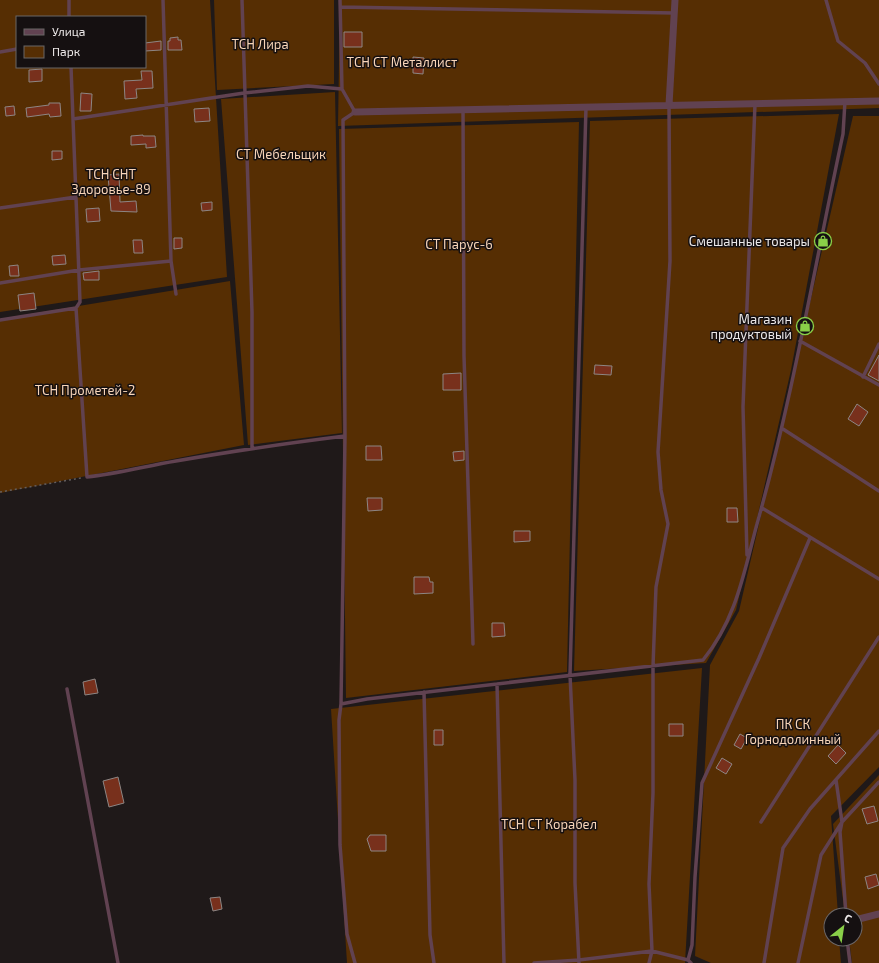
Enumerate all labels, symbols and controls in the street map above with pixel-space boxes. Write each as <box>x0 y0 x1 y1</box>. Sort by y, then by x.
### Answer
legend <box>16 16 146 68</box>
text: Улица <box>52 24 85 38</box>
park label: ТСН Лира <box>231 36 289 52</box>
text: Парк <box>52 44 81 58</box>
park label: ТСН СТ Металлист <box>347 54 458 70</box>
park label: СТ Мебельщик <box>236 146 326 162</box>
park label: ТСН СНТ Здоровье-89 <box>71 166 151 197</box>
shop icon: Смешанные товары <box>813 231 833 251</box>
place label: Смешанные товары <box>689 233 810 249</box>
park label: СТ Парус-6 <box>425 236 493 252</box>
place label: Магазин продуктовый <box>710 311 792 342</box>
shop icon: Магазин продуктовый <box>795 316 815 336</box>
park label: ТСН Прометей-2 <box>35 382 135 398</box>
park label: ПК СК Горнодолинный <box>745 716 841 747</box>
park label: ТСН СТ Корабел <box>501 816 597 832</box>
north arrow <box>823 907 863 947</box>
text: С <box>842 911 855 925</box>

